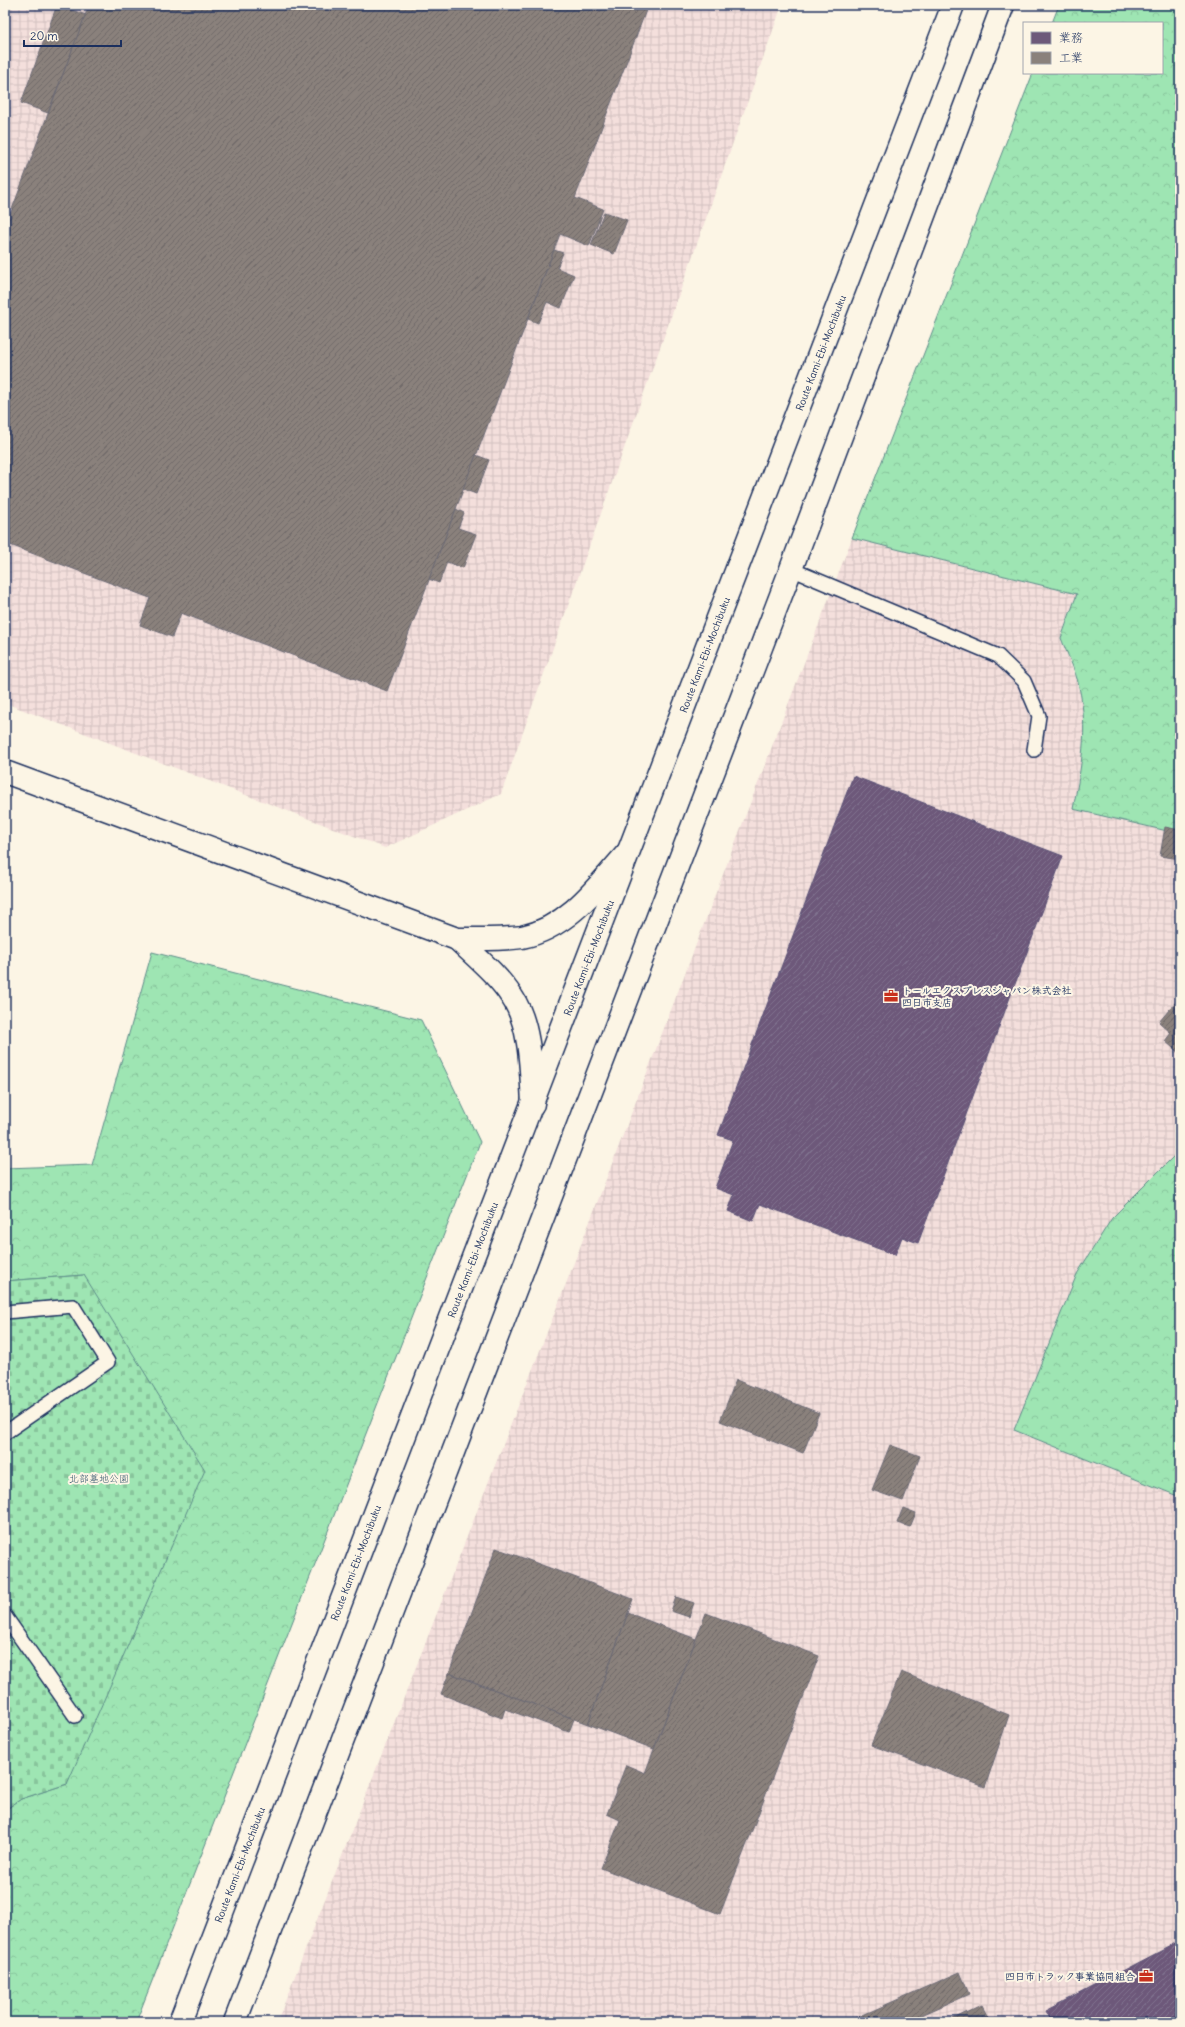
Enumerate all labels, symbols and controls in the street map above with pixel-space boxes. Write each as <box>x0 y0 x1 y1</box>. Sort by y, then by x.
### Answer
scale bar <box>24 22 121 48</box>
legend <box>1023 22 1163 74</box>
text: 20 m <box>30 28 58 43</box>
text: 業務 <box>1059 30 1083 45</box>
text: 工業 <box>1059 50 1083 65</box>
street label: Route Kami-Ebi-Mochibuku <box>793 293 849 413</box>
street label: Route Kami-Ebi-Mochibuku <box>677 595 733 715</box>
street label: Route Kami-Ebi-Mochibuku <box>561 898 617 1018</box>
place label: トールエクスプレスジャパン株式会社 四日市支店 <box>902 984 1072 1009</box>
office icon: トールエクスプレスジャパン株式会社 四日市支店 <box>883 988 899 1004</box>
street label: Route Kami-Ebi-Mochibuku <box>445 1200 501 1320</box>
park label: 北部墓地公園 <box>69 1472 129 1485</box>
street label: Route Kami-Ebi-Mochibuku <box>328 1503 384 1623</box>
street label: Route Kami-Ebi-Mochibuku <box>212 1805 268 1925</box>
office icon: 四日市トラック事業協同組合 <box>1138 1968 1154 1984</box>
place label: 四日市トラック事業協同組合 <box>1005 1970 1136 1983</box>

